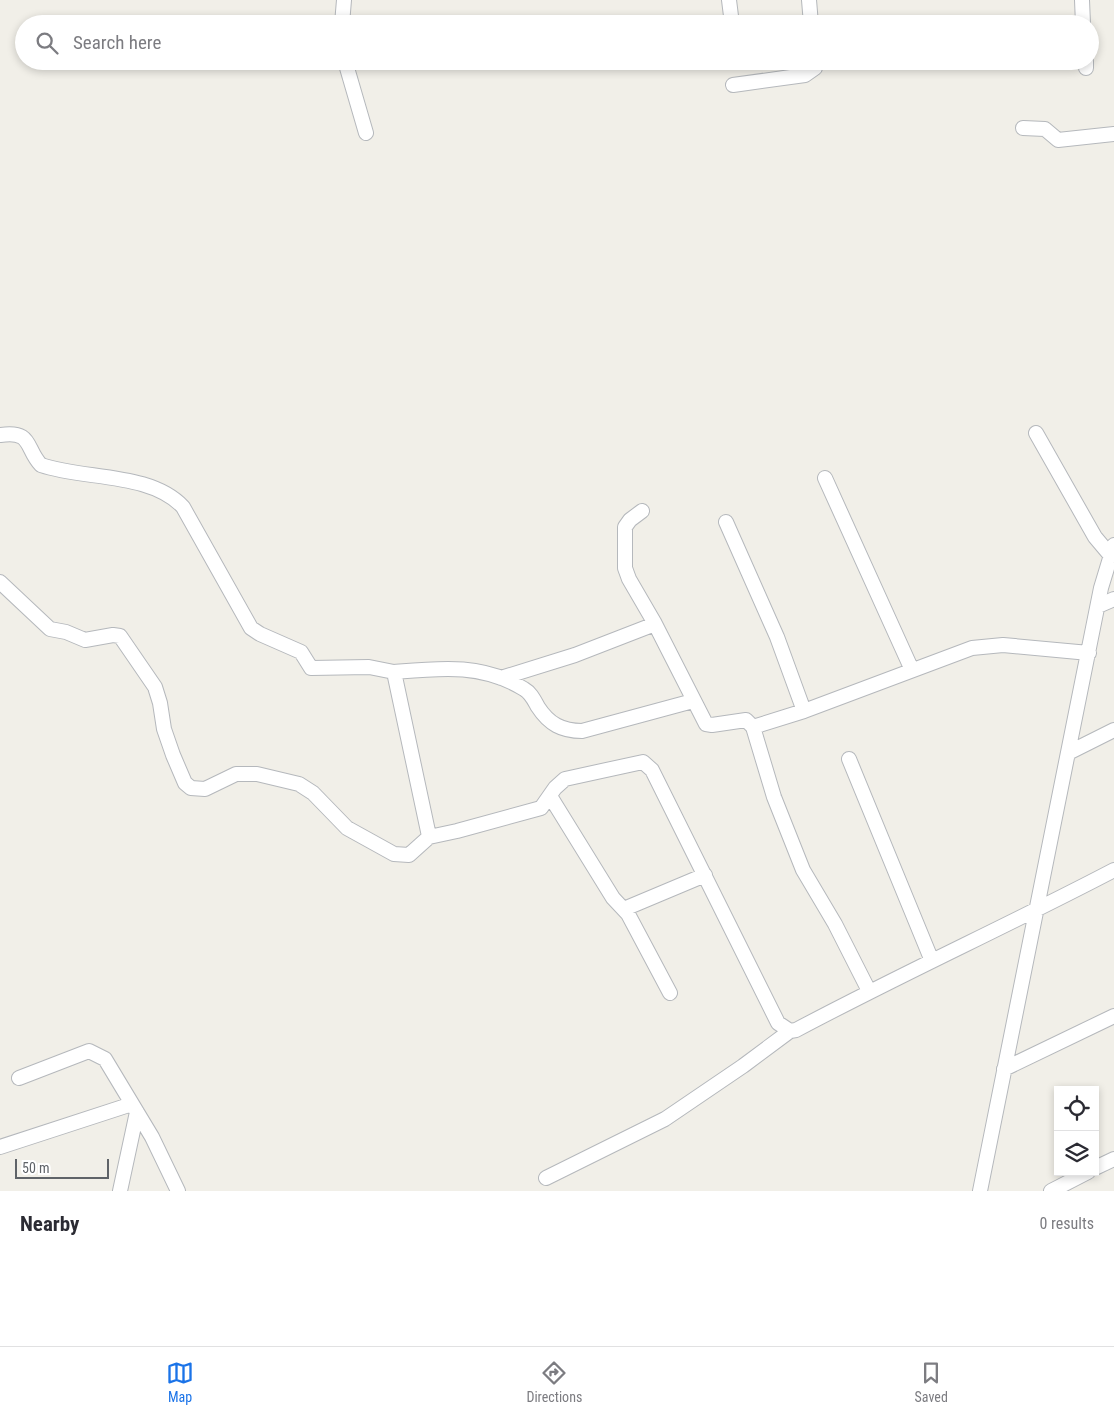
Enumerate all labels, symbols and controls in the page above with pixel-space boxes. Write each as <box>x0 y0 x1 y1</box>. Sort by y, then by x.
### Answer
search box <box>15 15 1099 70</box>
icon: search <box>33 29 61 57</box>
text: Search here <box>73 31 161 54</box>
map controls <box>1054 1086 1099 1176</box>
button: locate <box>1054 1086 1099 1131</box>
button: layers <box>1054 1131 1099 1176</box>
scale bar <box>15 1156 109 1179</box>
text: 50 m <box>22 1160 50 1176</box>
text: Nearby <box>20 1212 79 1236</box>
text: 0 results <box>1039 1214 1094 1233</box>
tab: Map <box>166 1359 194 1405</box>
tab: Directions <box>526 1359 582 1405</box>
tab: Saved <box>915 1359 948 1405</box>

